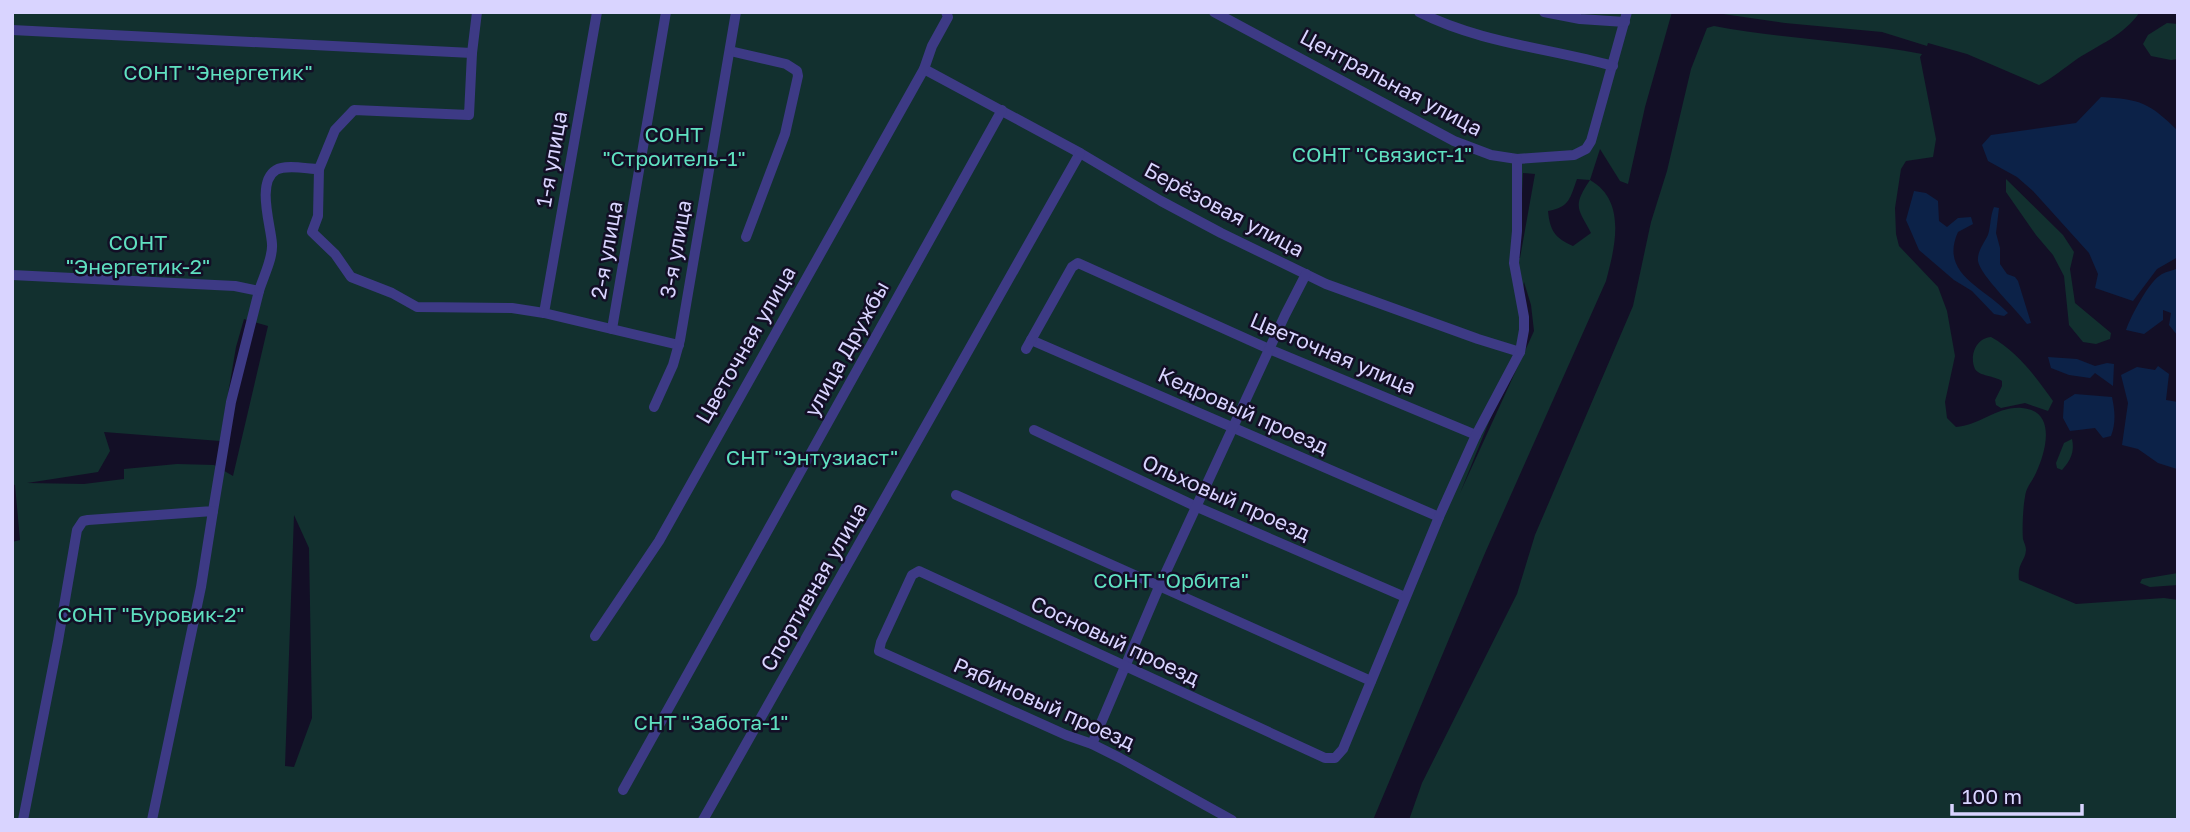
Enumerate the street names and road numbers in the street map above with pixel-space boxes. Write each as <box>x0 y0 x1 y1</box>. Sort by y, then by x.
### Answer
street label: Центральная улица <box>1296 23 1487 141</box>
street label: 1-я улица <box>530 109 572 209</box>
street label: Берёзовая улица <box>1140 156 1309 262</box>
street label: 3-я улица <box>654 198 696 300</box>
street label: 2-я улица <box>585 199 627 301</box>
street label: Цветочная улица <box>689 261 801 428</box>
street label: улица Дружбы <box>798 276 894 421</box>
street label: Цветочная улица <box>1247 306 1420 400</box>
street label: Кедровый проезд <box>1154 361 1333 459</box>
street label: Ольховый проезд <box>1138 448 1315 546</box>
street label: Спортивная улица <box>754 497 872 676</box>
street label: Сосновый проезд <box>1027 590 1204 691</box>
street label: Рябиновый проезд <box>950 651 1139 755</box>

